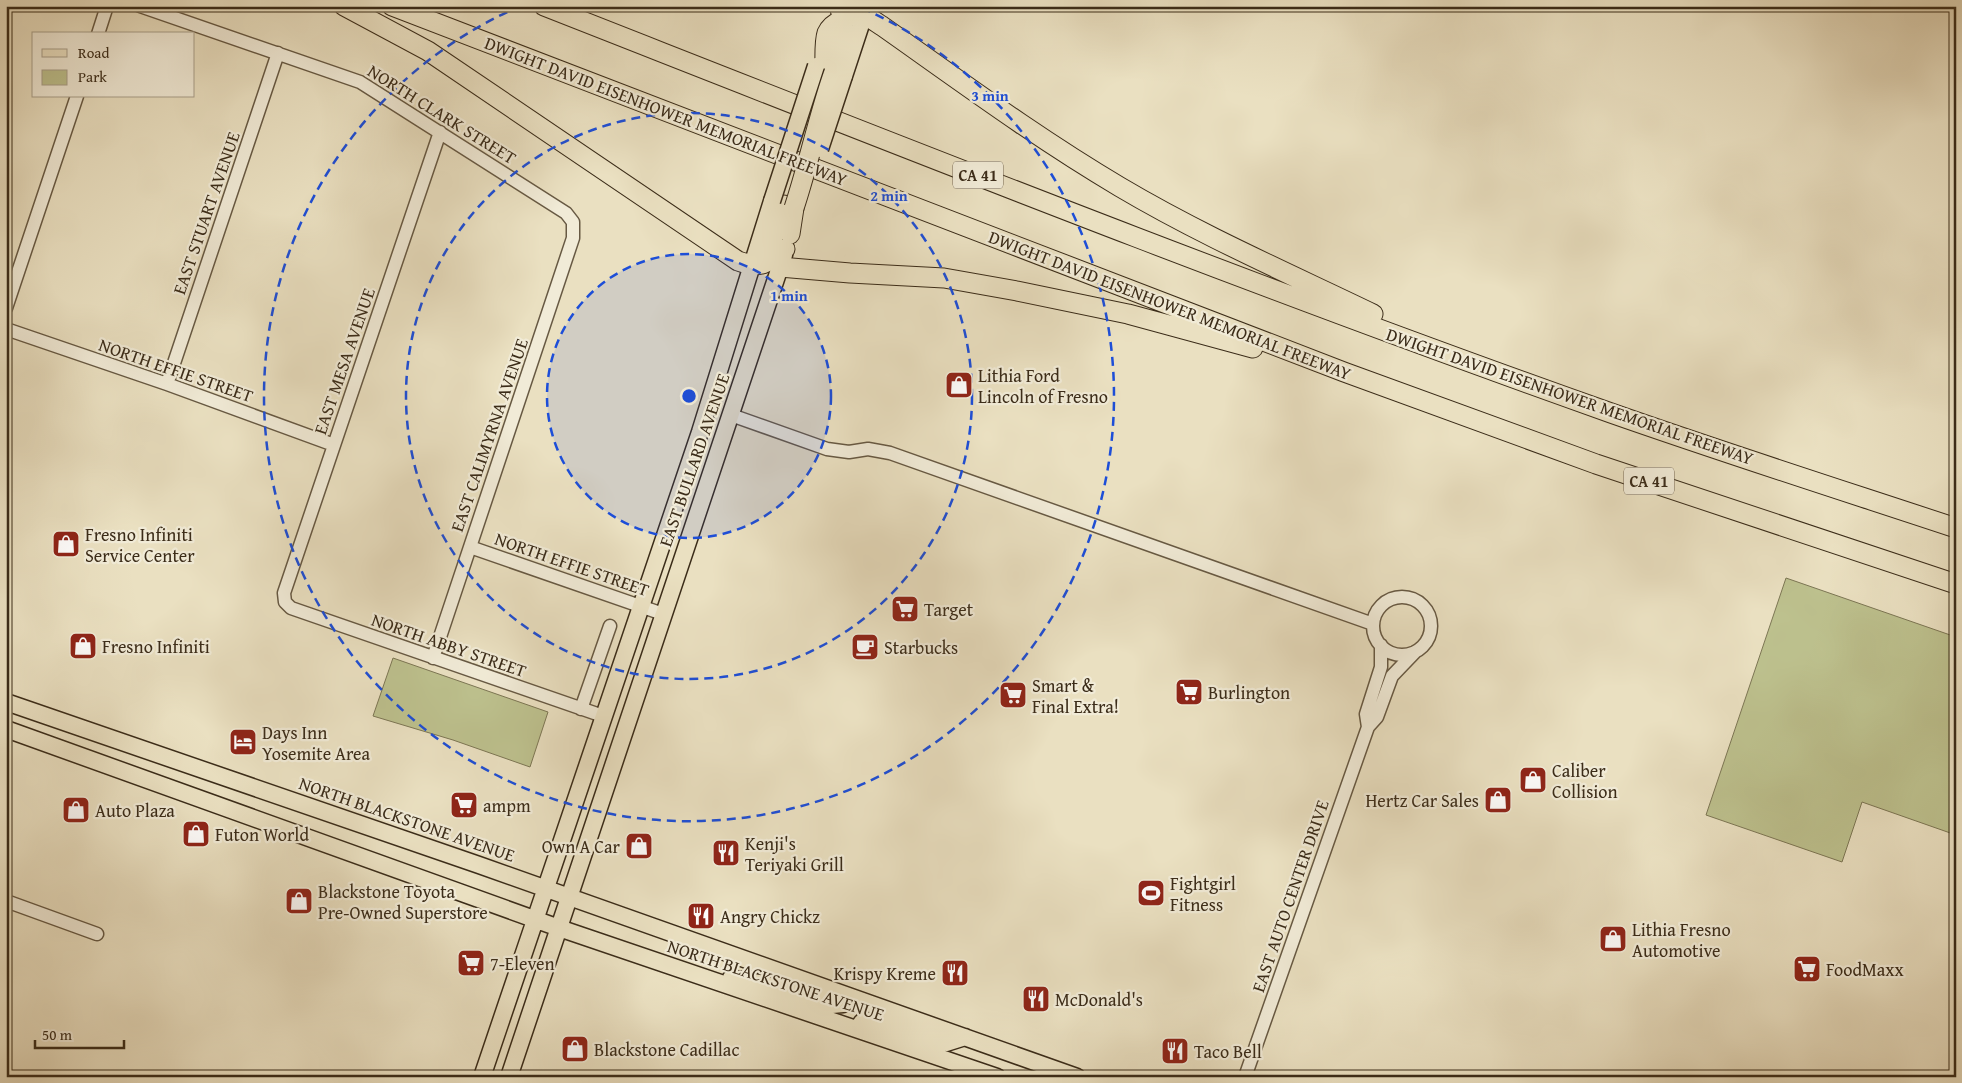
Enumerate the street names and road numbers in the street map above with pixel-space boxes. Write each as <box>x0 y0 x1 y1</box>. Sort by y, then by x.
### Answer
street label: DWIGHT DAVID EISENHOWER MEMORIAL FREEWAY <box>481 29 852 193</box>
street label: NORTH CLARK STREET <box>362 57 522 171</box>
street label: EAST STUART AVENUE <box>165 128 247 298</box>
road number: CA 41 <box>953 162 1003 188</box>
street label: DWIGHT DAVID EISENHOWER MEMORIAL FREEWAY <box>985 223 1356 387</box>
street label: EAST MESA AVENUE <box>306 284 382 438</box>
street label: DWIGHT DAVID EISENHOWER MEMORIAL FREEWAY <box>1383 320 1757 472</box>
street label: NORTH EFFIE STREET <box>95 331 257 409</box>
street label: EAST CALIMYRNA AVENUE <box>443 335 535 535</box>
street label: EAST BULLARD AVENUE <box>652 370 736 550</box>
road number: CA 41 <box>1624 468 1674 494</box>
street label: NORTH EFFIE STREET <box>491 525 653 603</box>
street label: NORTH ABBY STREET <box>368 606 530 684</box>
street label: NORTH BLACKSTONE AVENUE <box>296 769 518 869</box>
street label: EAST AUTO CENTER DRIVE <box>1244 796 1336 996</box>
street label: NORTH BLACKSTONE AVENUE <box>664 932 888 1028</box>

